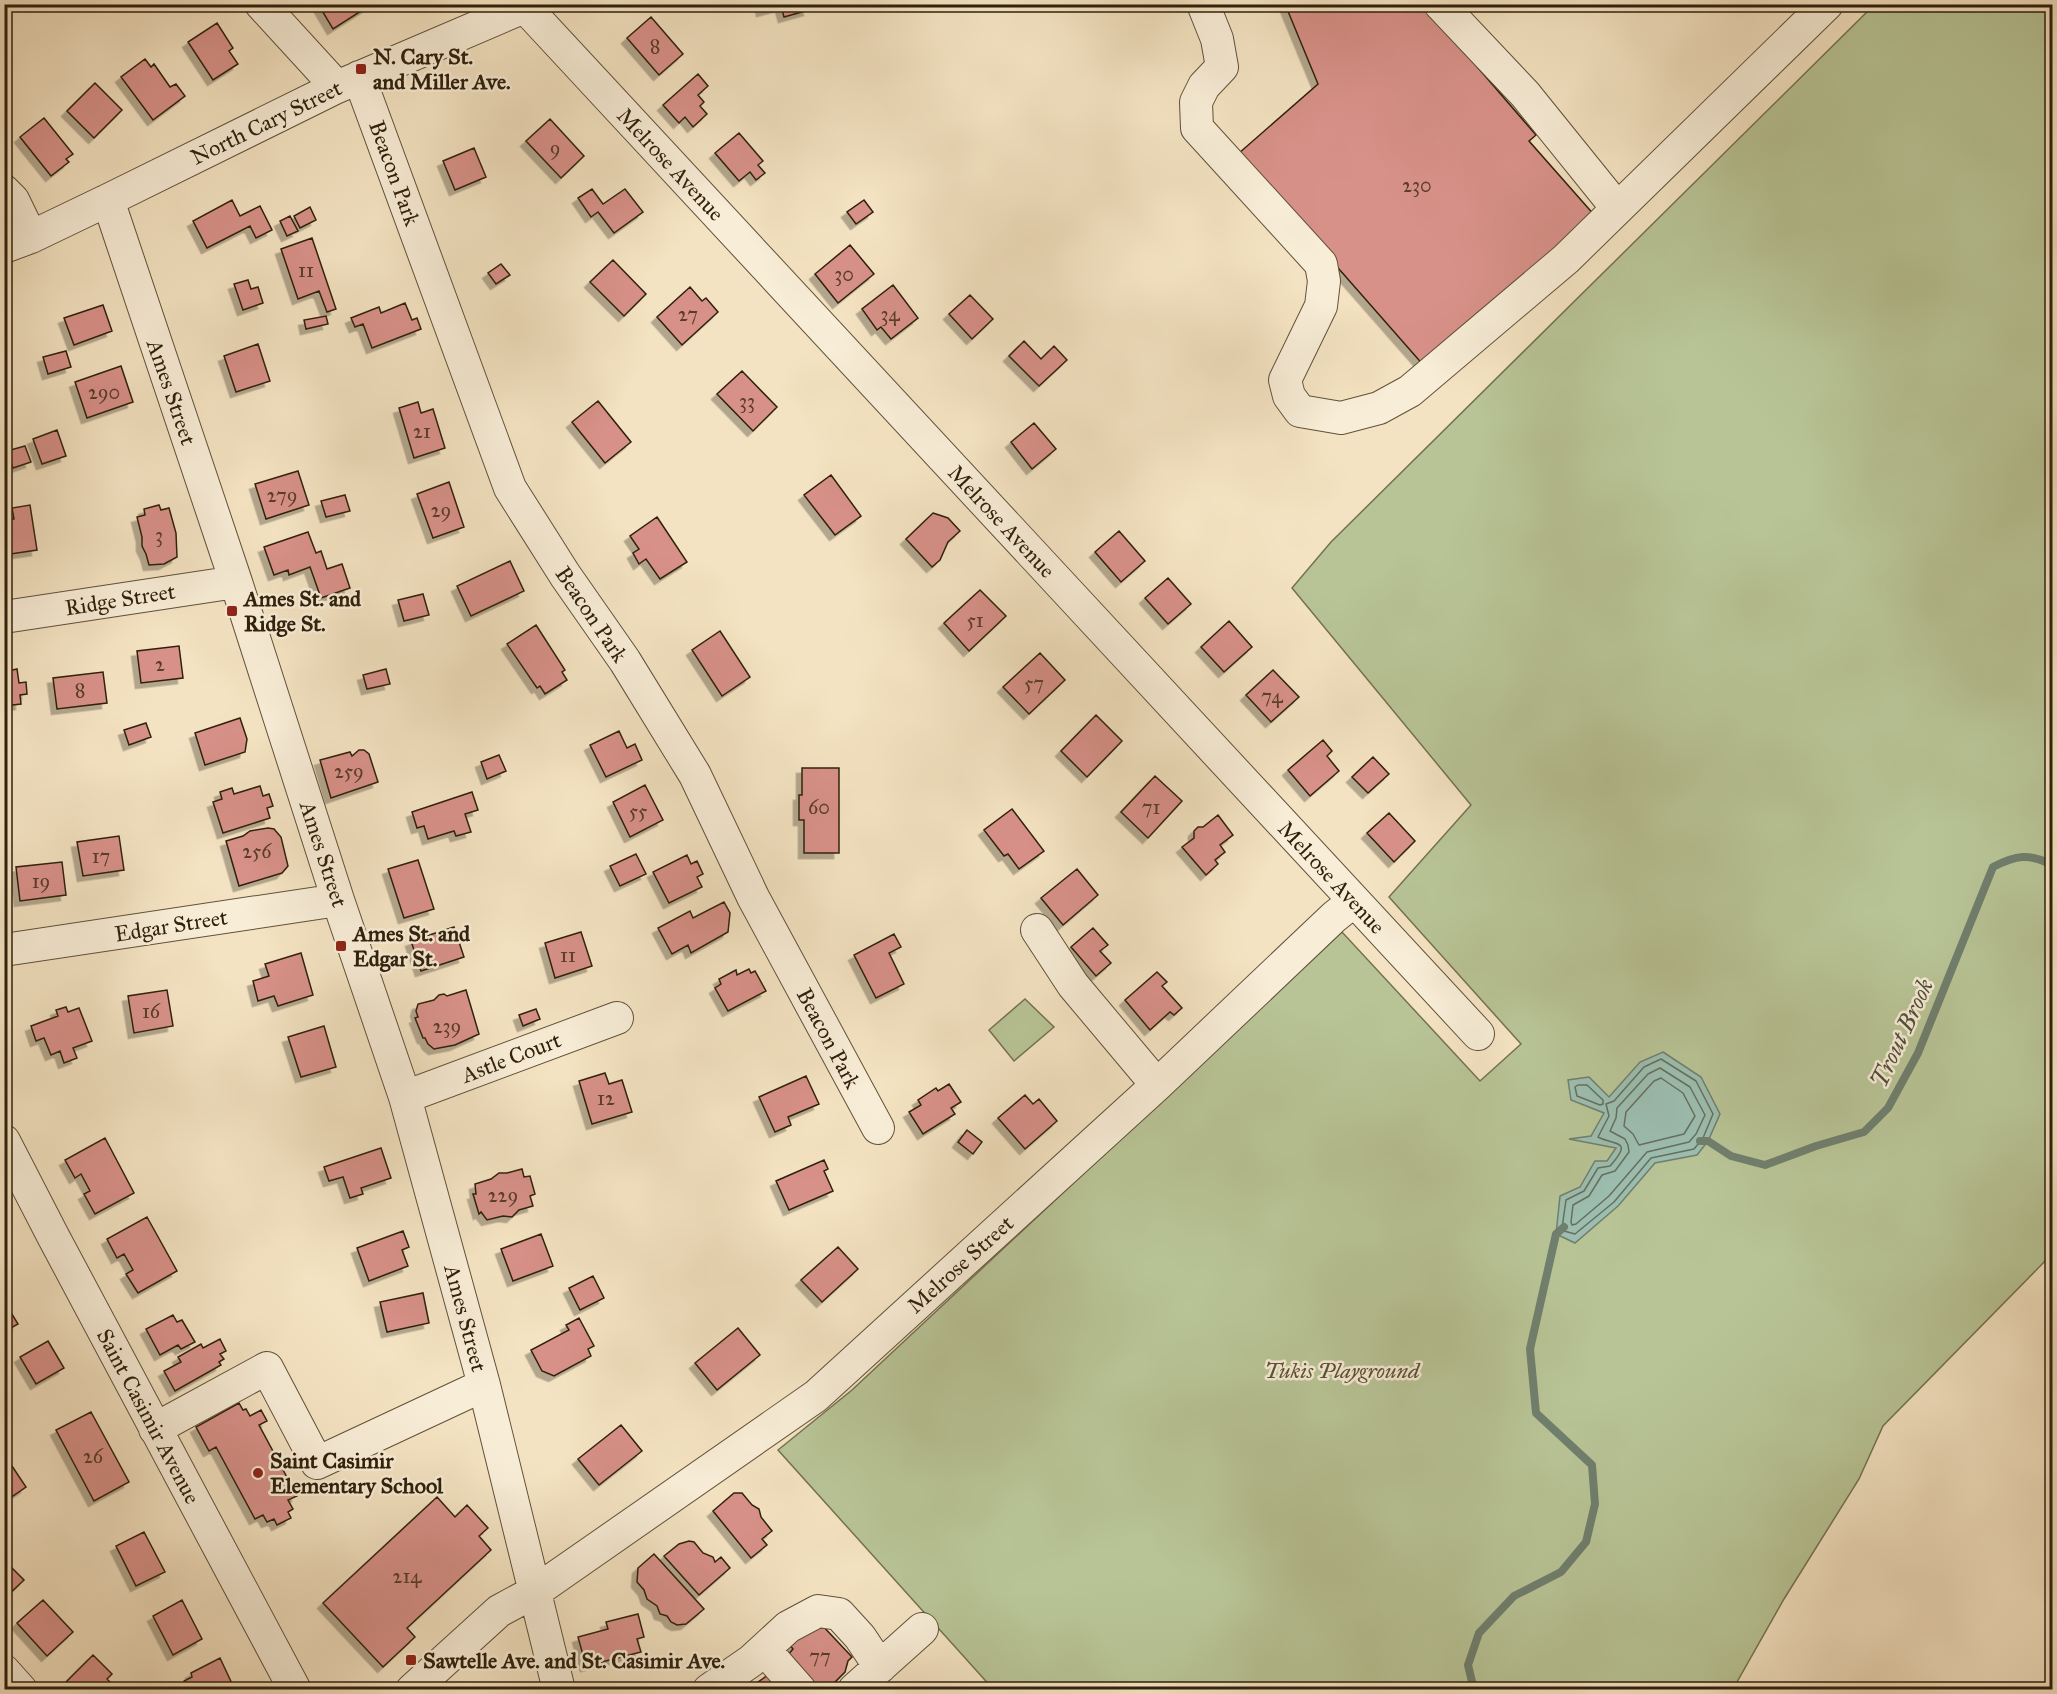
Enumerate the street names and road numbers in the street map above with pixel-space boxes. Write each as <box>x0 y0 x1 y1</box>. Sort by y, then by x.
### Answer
street label: North Cary Street <box>186 74 346 171</box>
street label: Melrose Avenue <box>611 102 730 227</box>
street label: Beacon Park <box>363 117 426 230</box>
street label: Ames Street <box>141 335 202 449</box>
street label: Melrose Avenue <box>942 459 1061 584</box>
street label: Beacon Park <box>550 561 634 668</box>
street label: Ridge Street <box>63 577 177 622</box>
street label: Ames Street <box>293 797 353 911</box>
street label: Melrose Avenue <box>1272 815 1391 940</box>
street label: Edgar Street <box>113 903 230 948</box>
street label: Beacon Park <box>791 983 867 1094</box>
street label: Astle Court <box>457 1026 565 1089</box>
street label: Melrose Street <box>902 1210 1019 1319</box>
street label: Ames Street <box>438 1261 493 1375</box>
street label: Saint Casimir Avenue <box>91 1324 206 1508</box>

